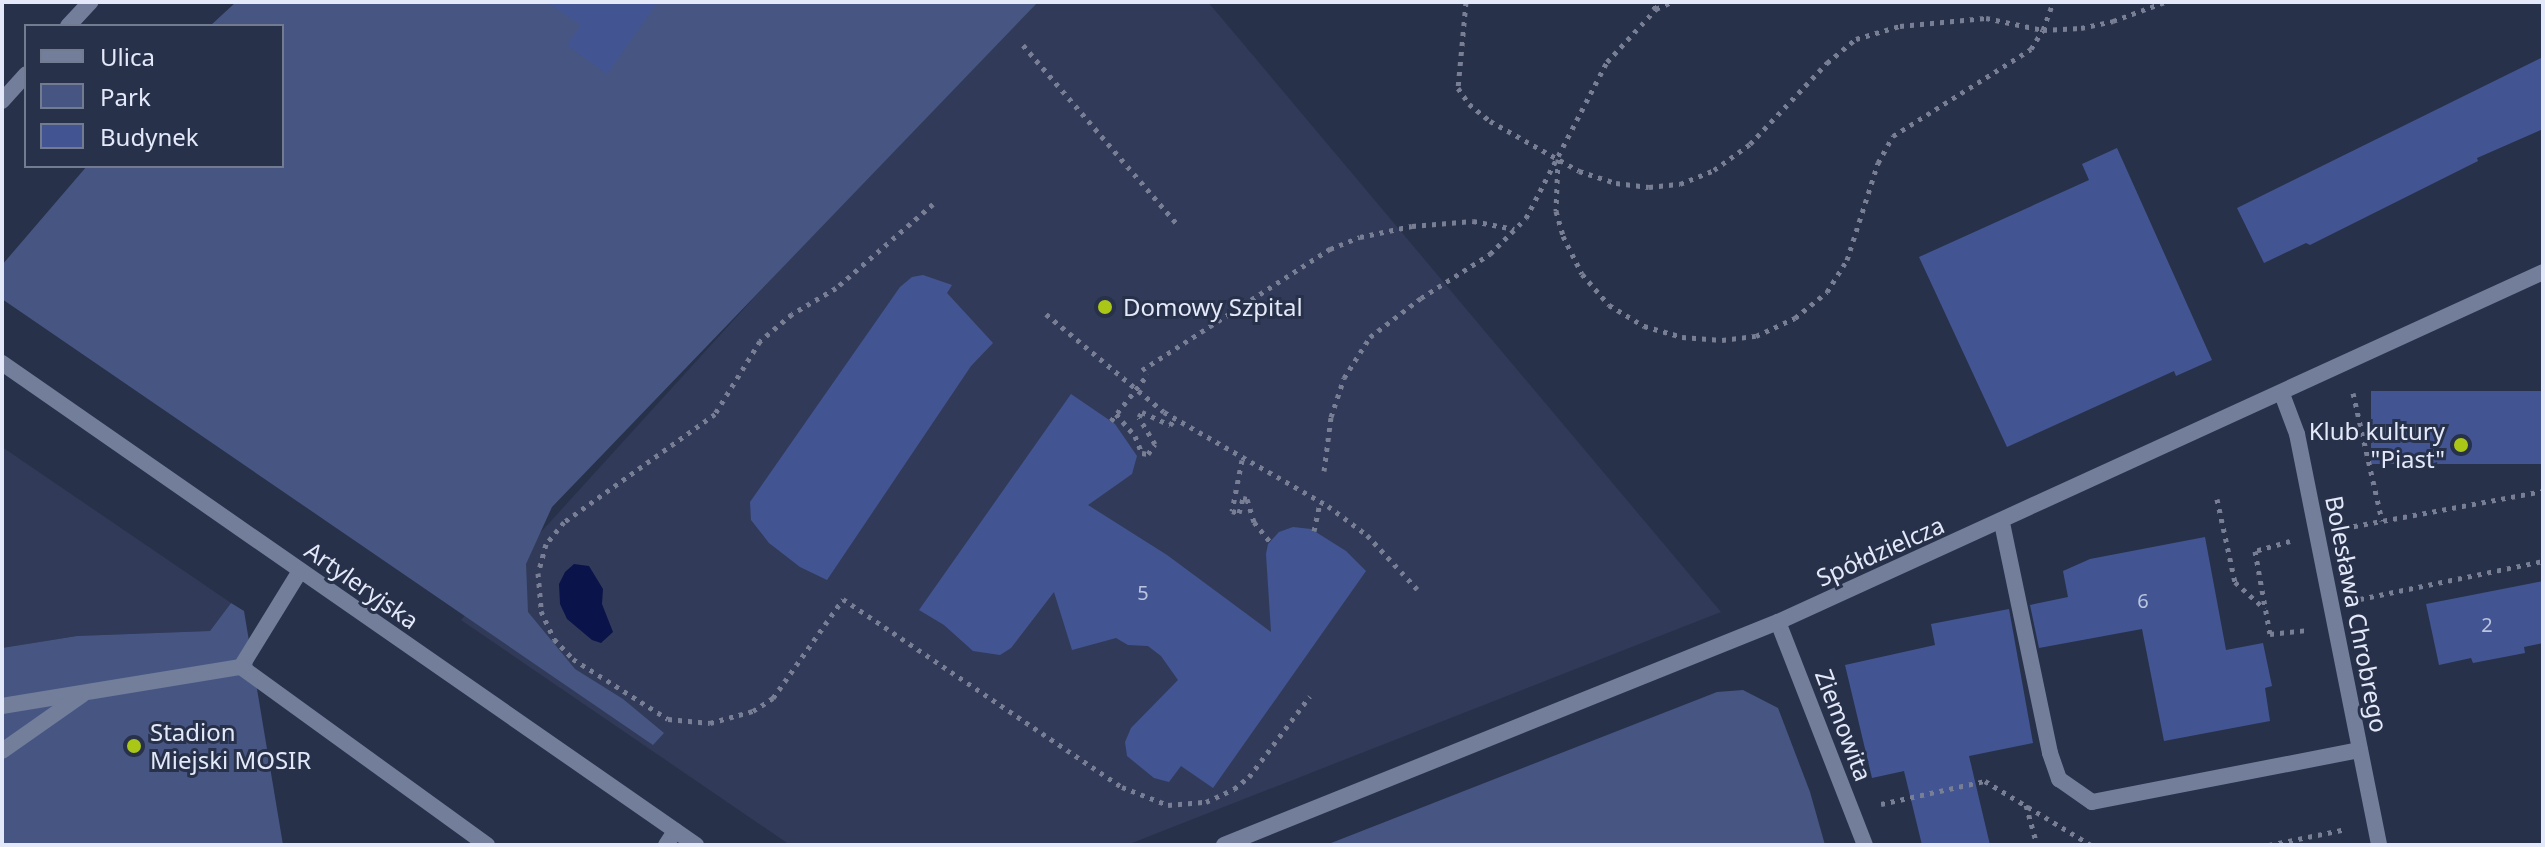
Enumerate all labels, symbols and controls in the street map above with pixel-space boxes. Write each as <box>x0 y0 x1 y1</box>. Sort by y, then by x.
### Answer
legend <box>24 24 284 168</box>
text: Ulica <box>100 40 155 73</box>
text: Park <box>100 80 151 113</box>
text: Budynek <box>100 120 199 153</box>
place label: Domowy Szpital <box>1123 293 1303 321</box>
marker: Domowy Szpital <box>1094 296 1116 318</box>
place label: Klub kultury "Piast" <box>2309 417 2445 473</box>
marker: Klub kultury "Piast" <box>2452 436 2470 454</box>
street label: Bolesława Chrobrego <box>2320 493 2394 735</box>
street label: Spółdzielcza <box>1812 510 1948 592</box>
street label: Artyleryjska <box>300 535 424 635</box>
house number: 5 <box>1137 580 1149 604</box>
house number: 6 <box>2137 588 2149 612</box>
house number: 2 <box>2481 612 2493 636</box>
street label: Ziemowita <box>1810 665 1878 785</box>
place label: Stadion Miejski MOSIR <box>150 718 311 774</box>
marker: Stadion Miejski MOSIR <box>125 737 143 755</box>

